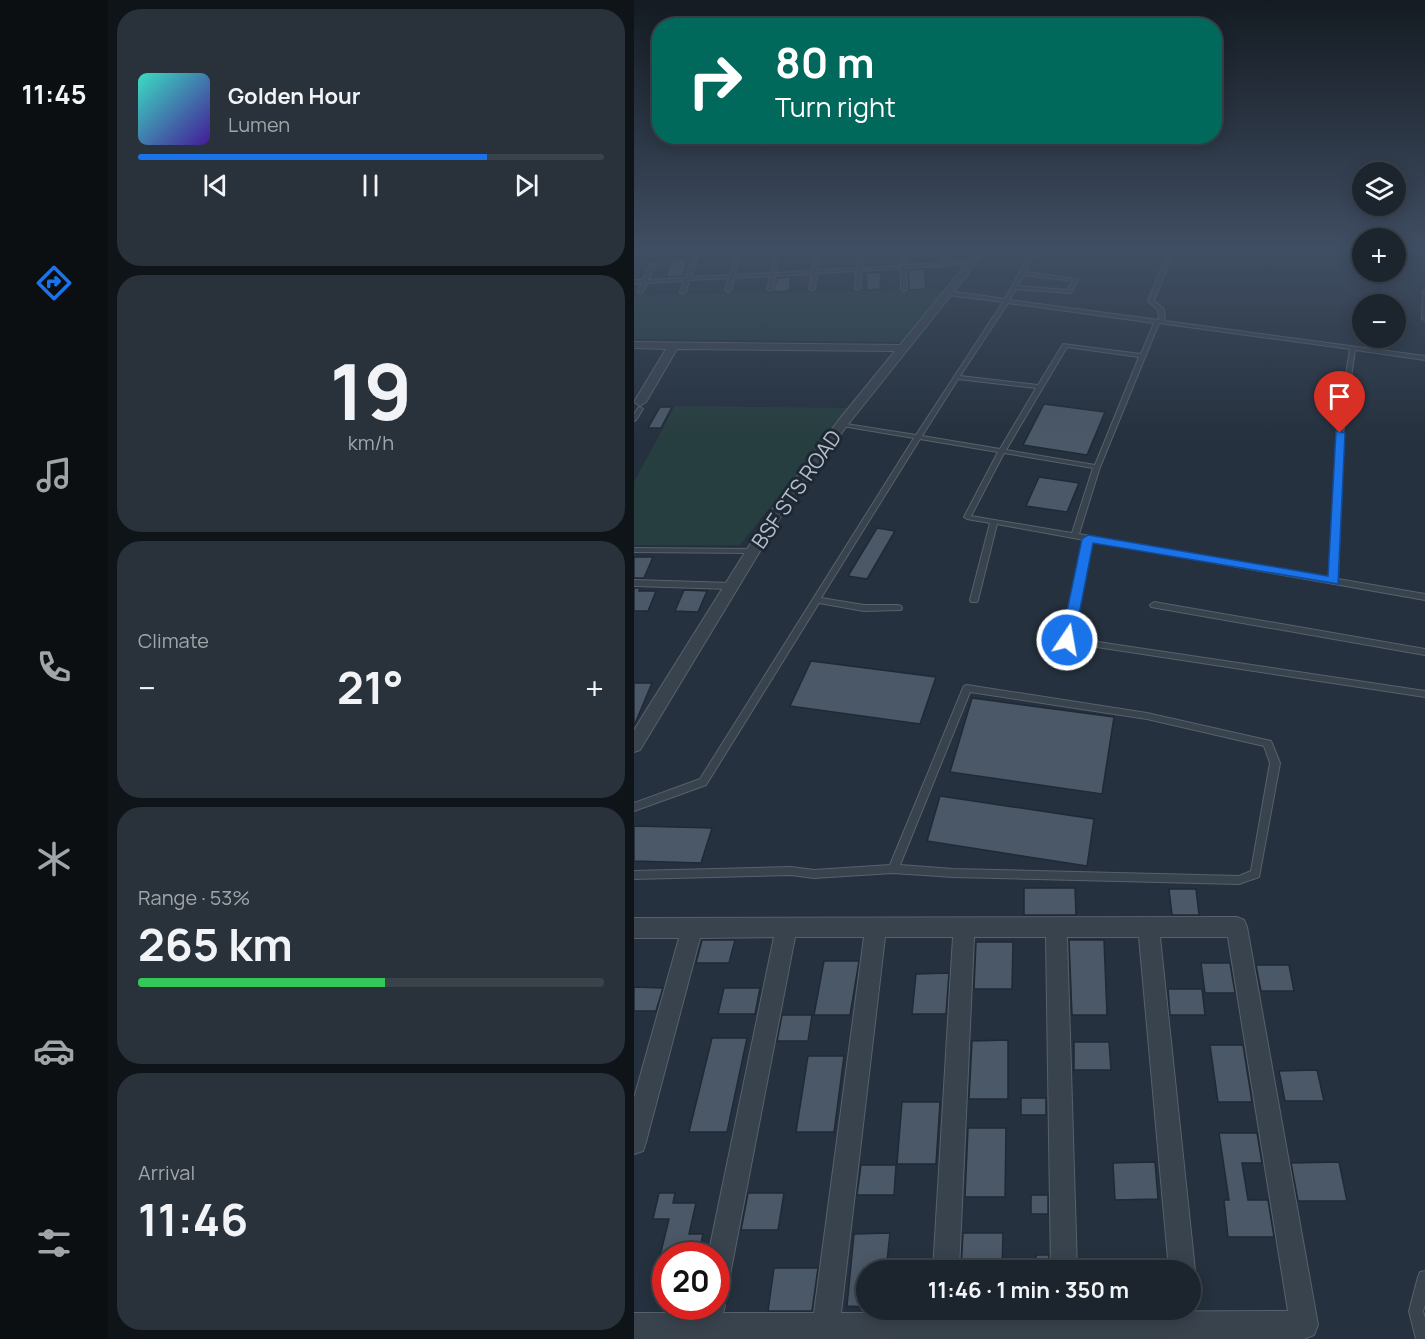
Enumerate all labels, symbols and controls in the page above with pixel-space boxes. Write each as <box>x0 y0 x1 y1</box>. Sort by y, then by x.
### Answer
text: 80 m <box>775 33 875 91</box>
icon: right <box>676 42 754 120</box>
text: 11:45 <box>21 75 87 112</box>
text: Golden Hour <box>228 81 361 111</box>
text: Turn right <box>775 88 896 125</box>
text: Lumen <box>228 111 290 138</box>
map controls <box>1352 162 1406 348</box>
button: layers <box>1352 162 1406 216</box>
icon: previous <box>199 169 232 202</box>
icon: pause <box>354 169 387 202</box>
icon: next <box>510 169 543 202</box>
button: + <box>1352 228 1406 282</box>
icon: directions <box>33 262 75 304</box>
button: − <box>1352 294 1406 348</box>
text: 19 <box>330 337 412 443</box>
pin <box>1314 371 1365 433</box>
icon: arrive <box>1323 380 1356 413</box>
street label: BSF STS ROAD <box>745 424 847 554</box>
text: km/h <box>348 429 394 456</box>
icon: music <box>33 454 75 496</box>
position arrow <box>1035 608 1099 672</box>
text: Climate <box>138 627 209 654</box>
icon: phone <box>33 646 75 688</box>
text: 21° <box>337 656 404 718</box>
text: − <box>138 665 156 710</box>
text: + <box>585 665 604 710</box>
icon: climate <box>33 838 75 880</box>
text: Range · 53% <box>138 884 250 911</box>
text: 265 km <box>138 913 293 975</box>
icon: car <box>33 1030 75 1072</box>
text: Arrival <box>138 1159 195 1186</box>
text: 11:46 <box>138 1188 248 1250</box>
icon: filters <box>33 1222 75 1264</box>
speed limit sign: 20 <box>652 1242 730 1320</box>
text: 11:46 · 1 min · 350 m <box>928 1275 1129 1305</box>

